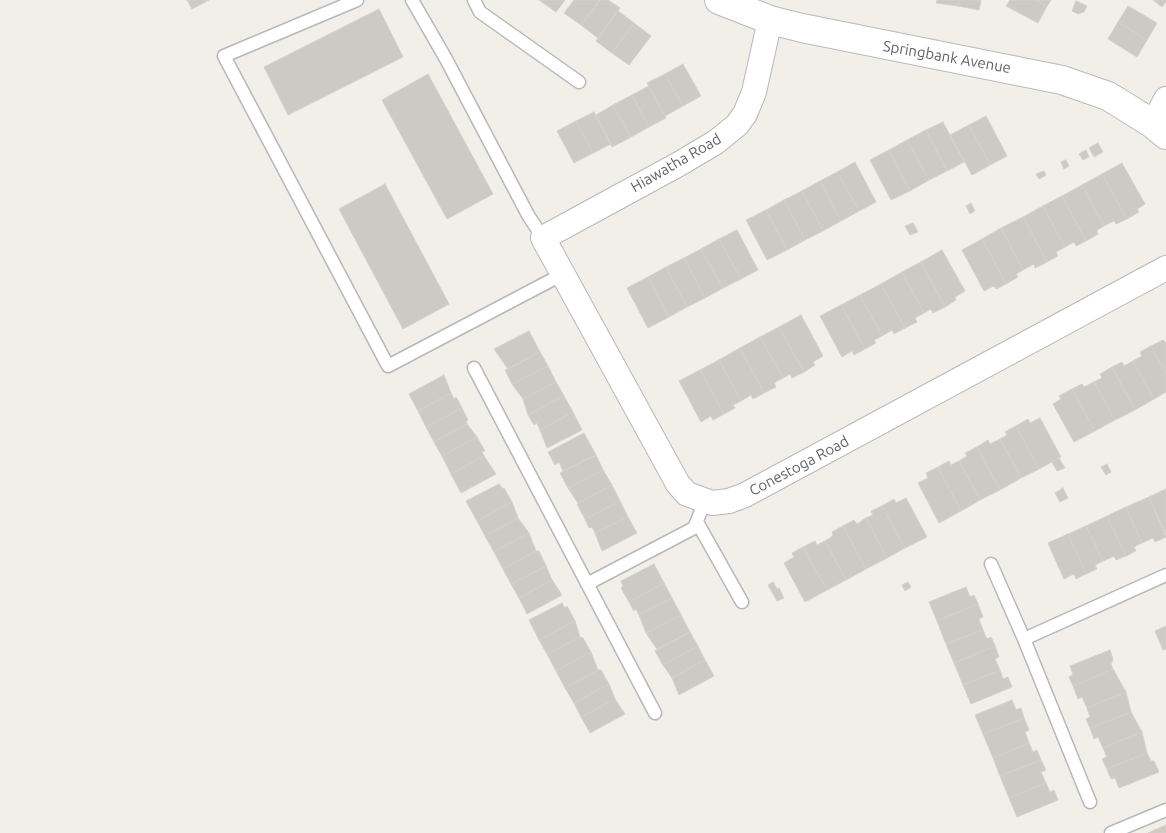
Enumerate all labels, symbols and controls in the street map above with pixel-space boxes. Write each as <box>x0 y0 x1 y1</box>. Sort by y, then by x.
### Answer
street label: Springbank Avenue <box>882 37 1012 77</box>
street label: Hiawatha Road <box>628 130 724 196</box>
street label: Conestoga Road <box>746 432 852 500</box>

